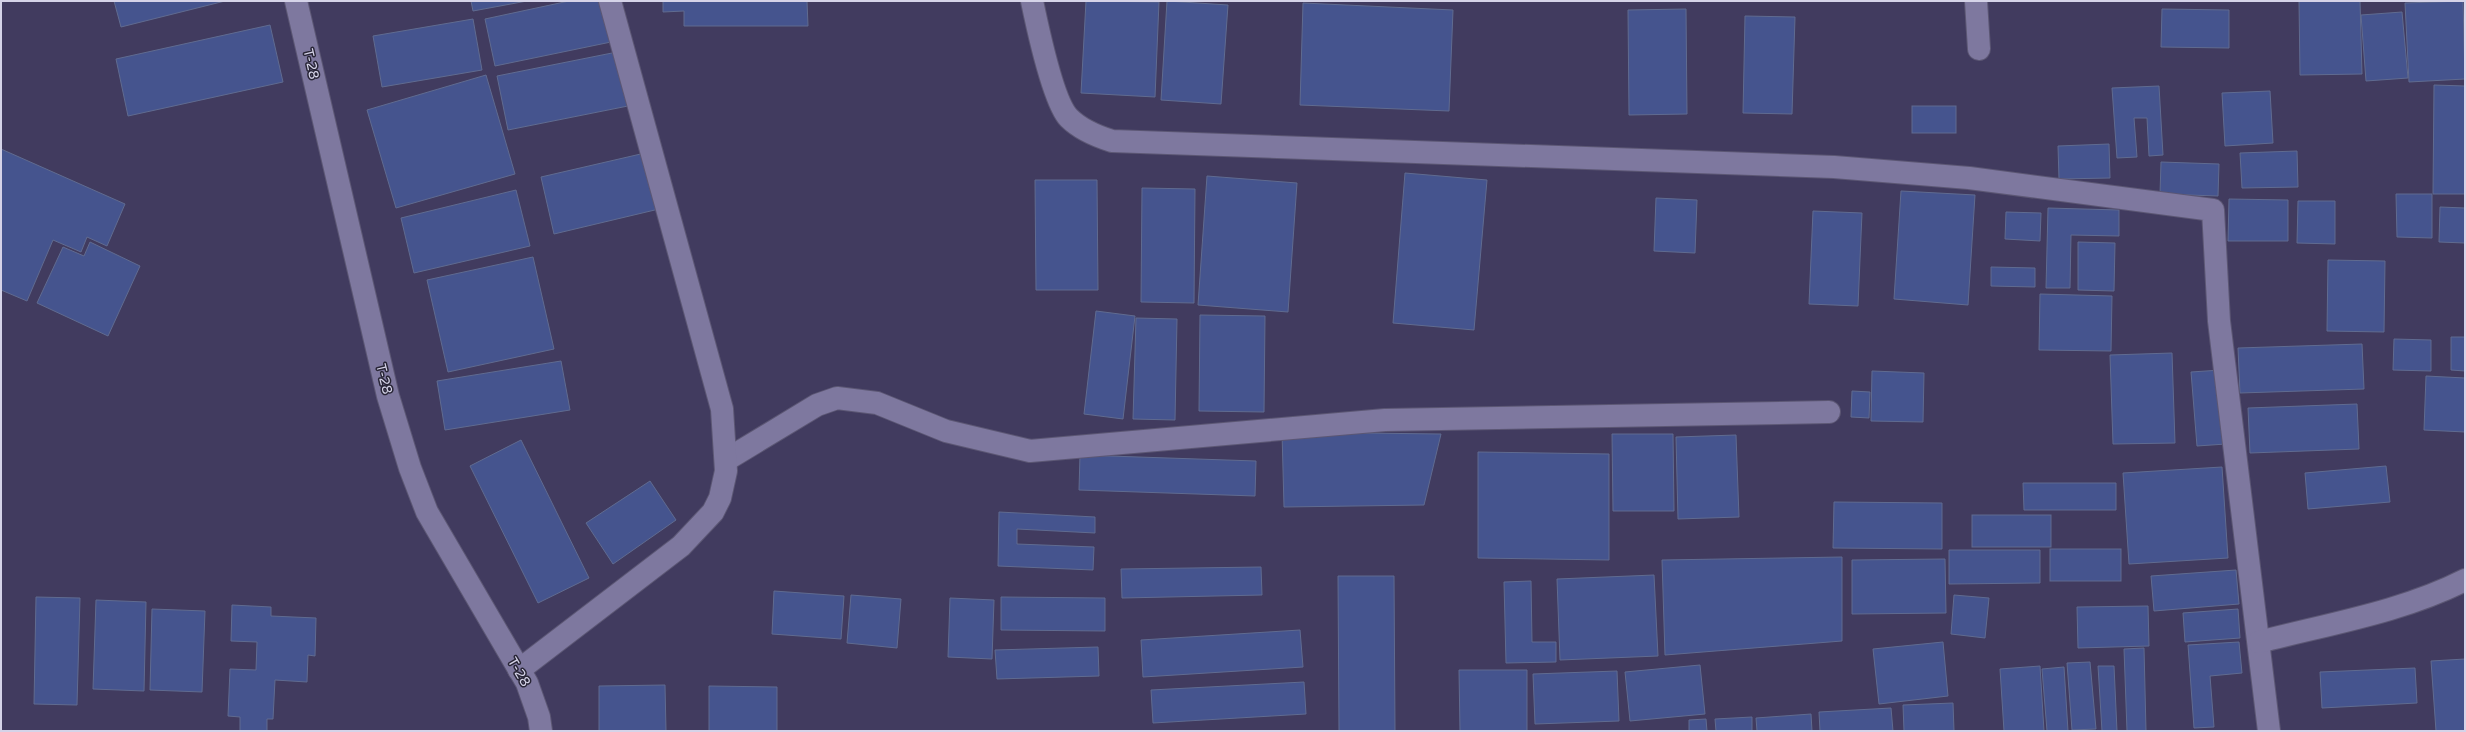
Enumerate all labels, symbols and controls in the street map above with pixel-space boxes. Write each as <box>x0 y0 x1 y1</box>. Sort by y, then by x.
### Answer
street label: T-28 <box>299 47 323 81</box>
street label: T-28 <box>372 362 396 396</box>
street label: T-28 <box>504 654 534 690</box>

